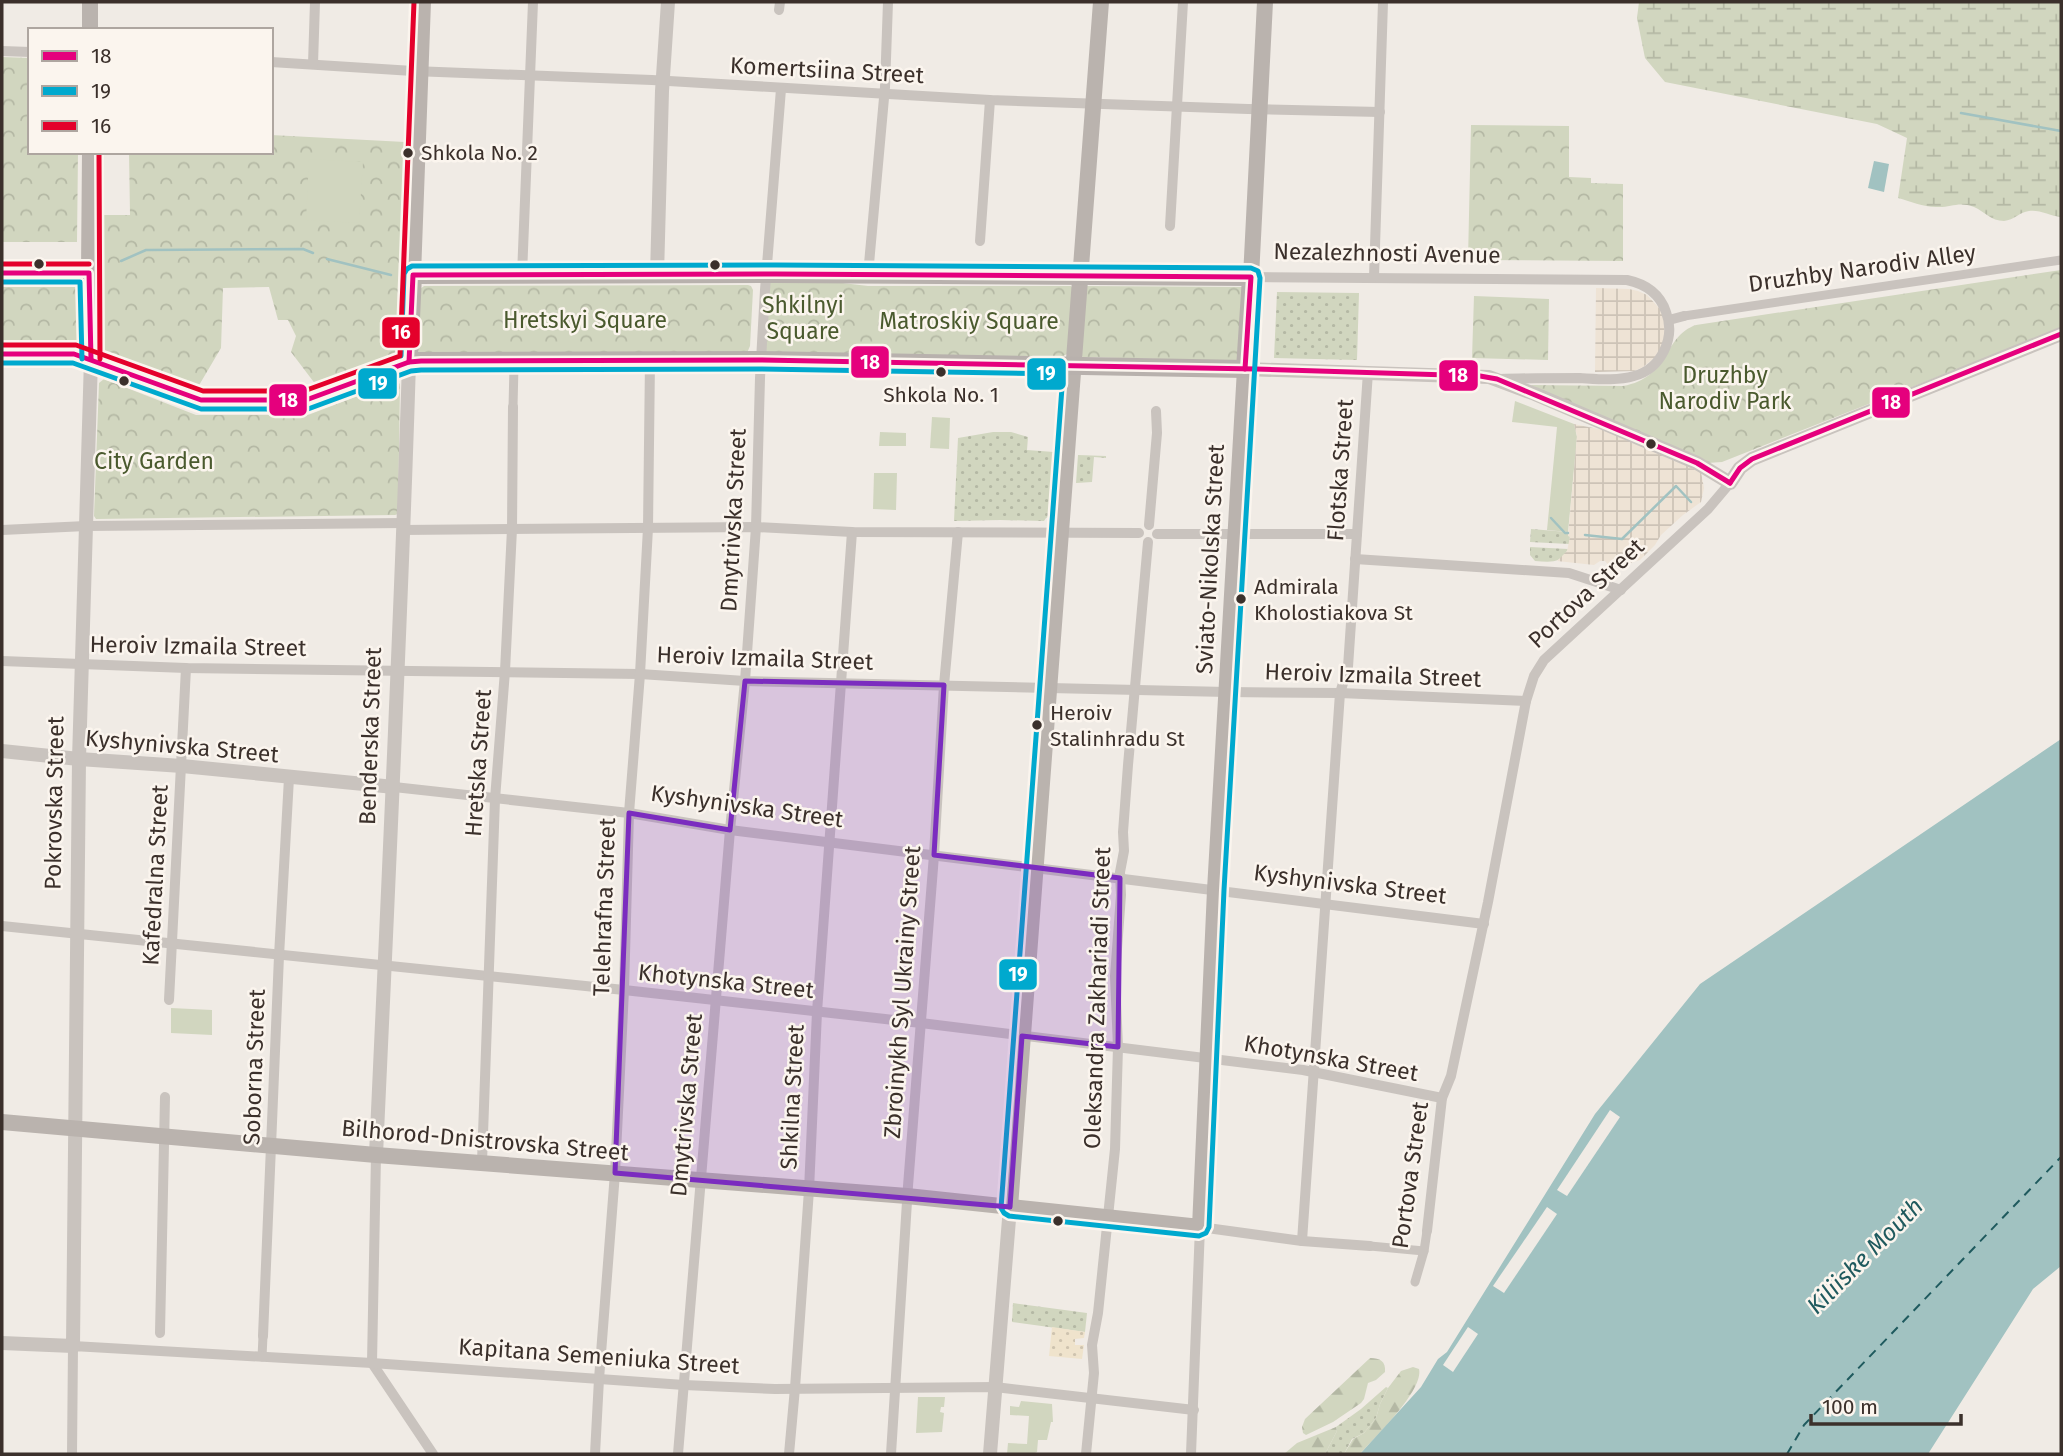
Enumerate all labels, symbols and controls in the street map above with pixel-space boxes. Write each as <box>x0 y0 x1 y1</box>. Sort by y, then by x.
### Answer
legend <box>28 28 273 154</box>
text: 18 <box>91 43 112 69</box>
street label: Komertsiina Street <box>729 51 925 89</box>
text: 19 <box>91 78 111 104</box>
text: 16 <box>91 113 111 139</box>
place label: Shkola No. 2 <box>421 140 538 166</box>
marker: Shkola No. 2 <box>401 146 415 160</box>
street label: Nezalezhnosti Avenue <box>1273 237 1501 269</box>
street label: Druzhby Narodiv Alley <box>1746 238 1978 298</box>
unlabelled marker <box>32 257 46 271</box>
unlabelled marker <box>708 258 722 272</box>
park label: Shkilnyi Square <box>762 291 844 345</box>
park label: Hretskyi Square <box>503 306 667 334</box>
park label: Matroskiy Square <box>879 307 1059 335</box>
line badge: 16 <box>381 316 421 349</box>
text: 16 <box>391 321 411 344</box>
line badge: 18 <box>850 345 890 379</box>
text: 18 <box>860 351 880 374</box>
line badge: 19 <box>1026 357 1067 391</box>
line badge: 18 <box>1438 359 1479 392</box>
park label: Druzhby Narodiv Park <box>1659 361 1792 415</box>
text: 19 <box>1036 362 1056 385</box>
text: 18 <box>1448 364 1468 387</box>
marker: Shkola No. 1 <box>934 365 948 379</box>
line badge: 19 <box>357 367 398 400</box>
text: 19 <box>368 372 388 395</box>
unlabelled marker <box>117 374 131 388</box>
place label: Shkola No. 1 <box>883 382 999 408</box>
line badge: 18 <box>268 383 308 417</box>
line badge: 18 <box>1871 386 1911 419</box>
text: 18 <box>278 389 298 412</box>
text: 18 <box>1881 391 1901 414</box>
street label: Flotska Street <box>1321 397 1359 542</box>
street label: Dmytrivska Street <box>714 427 752 612</box>
unlabelled marker <box>1644 437 1658 451</box>
street label: Sviato-Nikolska Street <box>1190 443 1230 675</box>
park label: City Garden <box>94 447 214 475</box>
street label: Portova Street <box>1522 532 1650 654</box>
place label: Admirala Kholostiakova St <box>1254 574 1413 626</box>
marker: Admirala Kholostiakova St <box>1234 592 1248 606</box>
street label: Heroiv Izmaila Street <box>89 630 307 662</box>
street label: Heroiv Izmaila Street <box>656 640 875 676</box>
street label: Benderska Street <box>353 646 387 825</box>
street label: Heroiv Izmaila Street <box>1264 657 1483 693</box>
street label: Hretska Street <box>459 688 497 838</box>
place label: Heroiv Stalinhradu St <box>1050 700 1185 752</box>
street label: Pokrovska Street <box>38 715 70 890</box>
marker: Heroiv Stalinhradu St <box>1030 718 1044 732</box>
street label: Kyshynivska Street <box>84 724 281 768</box>
street label: Kyshynivska Street <box>649 779 846 833</box>
street label: Kafedralna Street <box>136 783 174 966</box>
street label: Telehrafna Street <box>587 817 621 997</box>
street label: Zbroinykh Syl Ukrainy Street <box>878 844 926 1139</box>
street label: Oleksandra Zakhariadi Street <box>1078 846 1116 1150</box>
street label: Kyshynivska Street <box>1252 858 1449 910</box>
street label: Khotynska Street <box>637 958 816 1004</box>
line badge: 19 <box>998 958 1038 991</box>
text: 19 <box>1008 963 1028 986</box>
street label: Soborna Street <box>237 988 271 1146</box>
street label: Dmytrivska Street <box>664 1012 708 1198</box>
street label: Shkilna Street <box>774 1023 810 1170</box>
street label: Khotynska Street <box>1242 1029 1421 1087</box>
street label: Portova Street <box>1386 1099 1434 1250</box>
street label: Bilhorod-Dnistrovska Street <box>340 1113 631 1167</box>
water label: Kiliiske Mouth <box>1801 1192 1929 1320</box>
unlabelled marker <box>1051 1214 1065 1228</box>
street label: Kapitana Semeniuka Street <box>457 1332 741 1380</box>
scale bar <box>1811 1382 1962 1426</box>
text: 100 m <box>1822 1394 1878 1420</box>

